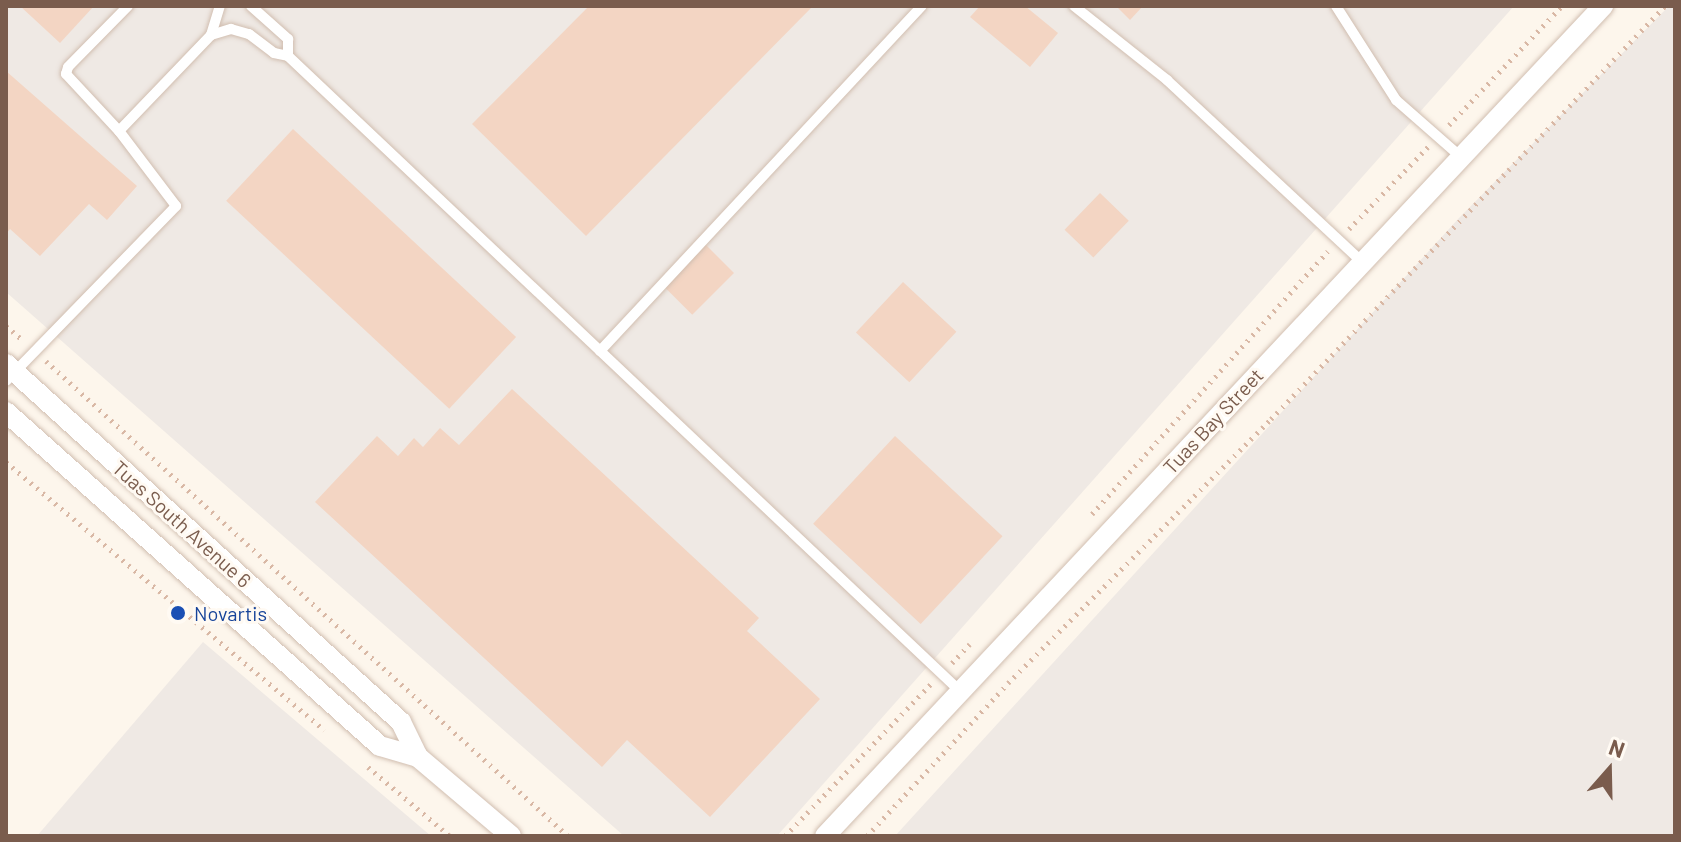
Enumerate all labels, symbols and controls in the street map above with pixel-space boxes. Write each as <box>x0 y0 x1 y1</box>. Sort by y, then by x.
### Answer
street label: Tuas Bay Street <box>1158 363 1268 479</box>
street label: Tuas South Avenue 6 <box>108 455 256 593</box>
place label: Novartis <box>194 601 267 625</box>
marker: Novartis <box>169 604 187 622</box>
north arrow <box>1569 730 1649 810</box>
text: N <box>1606 733 1629 762</box>

